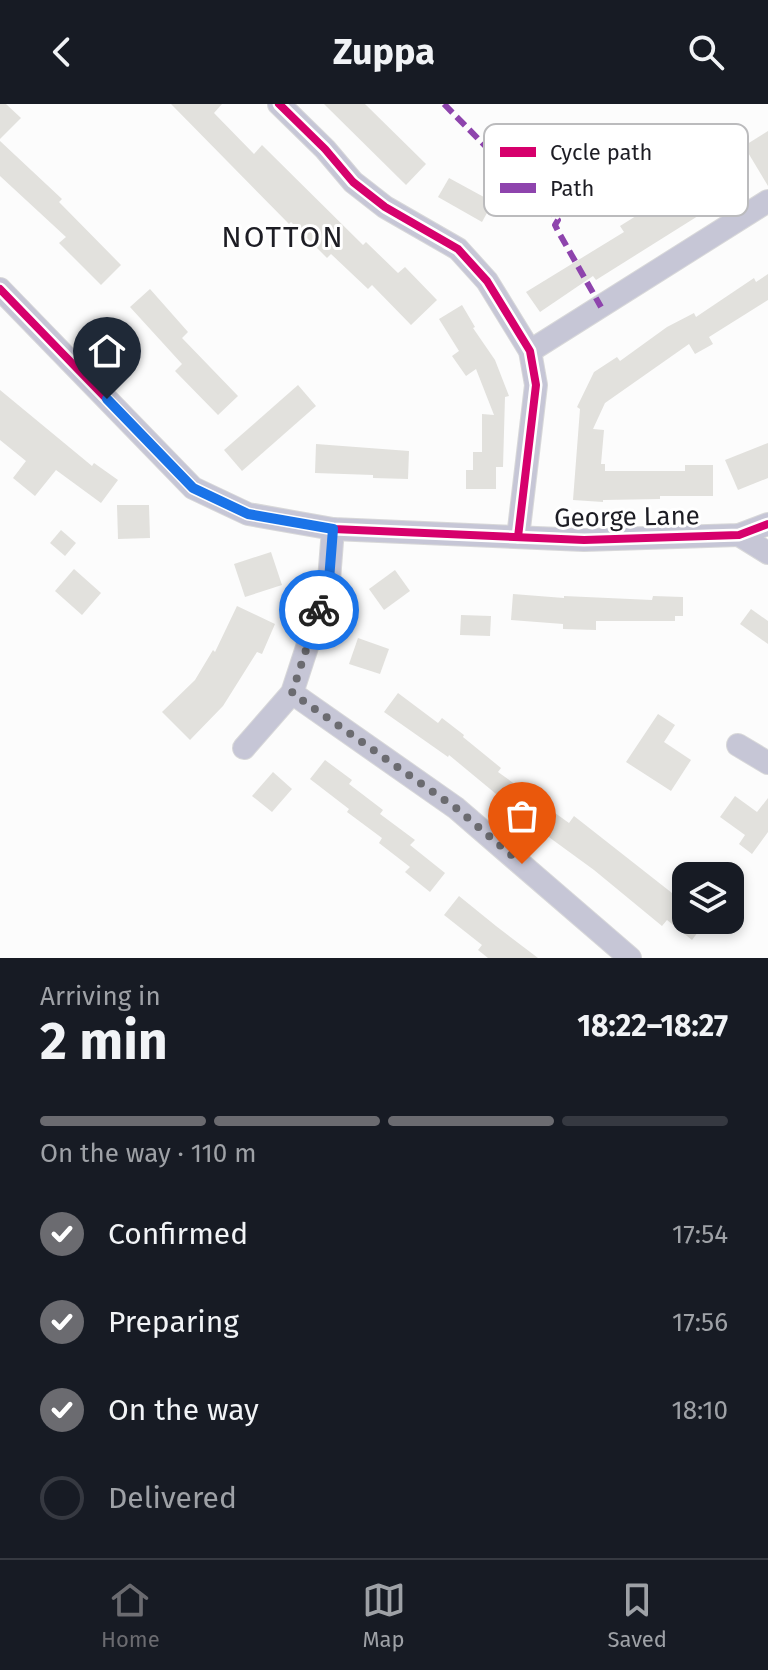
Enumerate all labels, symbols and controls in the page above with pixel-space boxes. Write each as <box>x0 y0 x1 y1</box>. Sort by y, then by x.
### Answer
icon: back <box>40 30 84 74</box>
text: Zuppa <box>333 30 435 74</box>
icon: search <box>684 30 728 74</box>
legend <box>484 124 748 216</box>
text: Cycle path <box>550 139 652 166</box>
text: Path <box>550 175 594 202</box>
district label: NOTTON <box>221 219 345 255</box>
pin <box>73 317 141 399</box>
icon: home <box>85 329 129 373</box>
street label: George Lane <box>554 500 700 534</box>
courier <box>279 570 359 650</box>
icon: bike <box>297 588 341 632</box>
pin <box>488 782 556 864</box>
icon: bag <box>500 794 544 838</box>
map controls <box>672 862 744 934</box>
button: layers <box>672 862 744 934</box>
text: Arriving in <box>40 981 161 1012</box>
text: 18:22–18:27 <box>577 1008 728 1044</box>
text: 2 min <box>40 1010 168 1073</box>
text: On the way · 110 m <box>40 1138 257 1169</box>
icon: check <box>40 1212 84 1256</box>
text: Confirmed <box>108 1216 248 1252</box>
text: 17:54 <box>672 1219 728 1250</box>
icon: check <box>40 1300 84 1344</box>
text: Preparing <box>108 1304 239 1340</box>
text: 17:56 <box>672 1307 728 1338</box>
icon: check <box>40 1388 84 1432</box>
text: On the way <box>108 1392 259 1428</box>
text: 18:10 <box>671 1395 728 1426</box>
text: Delivered <box>108 1480 237 1516</box>
tab: Home <box>101 1578 160 1653</box>
tab: Map <box>362 1578 406 1653</box>
tab: Saved <box>608 1578 667 1653</box>

